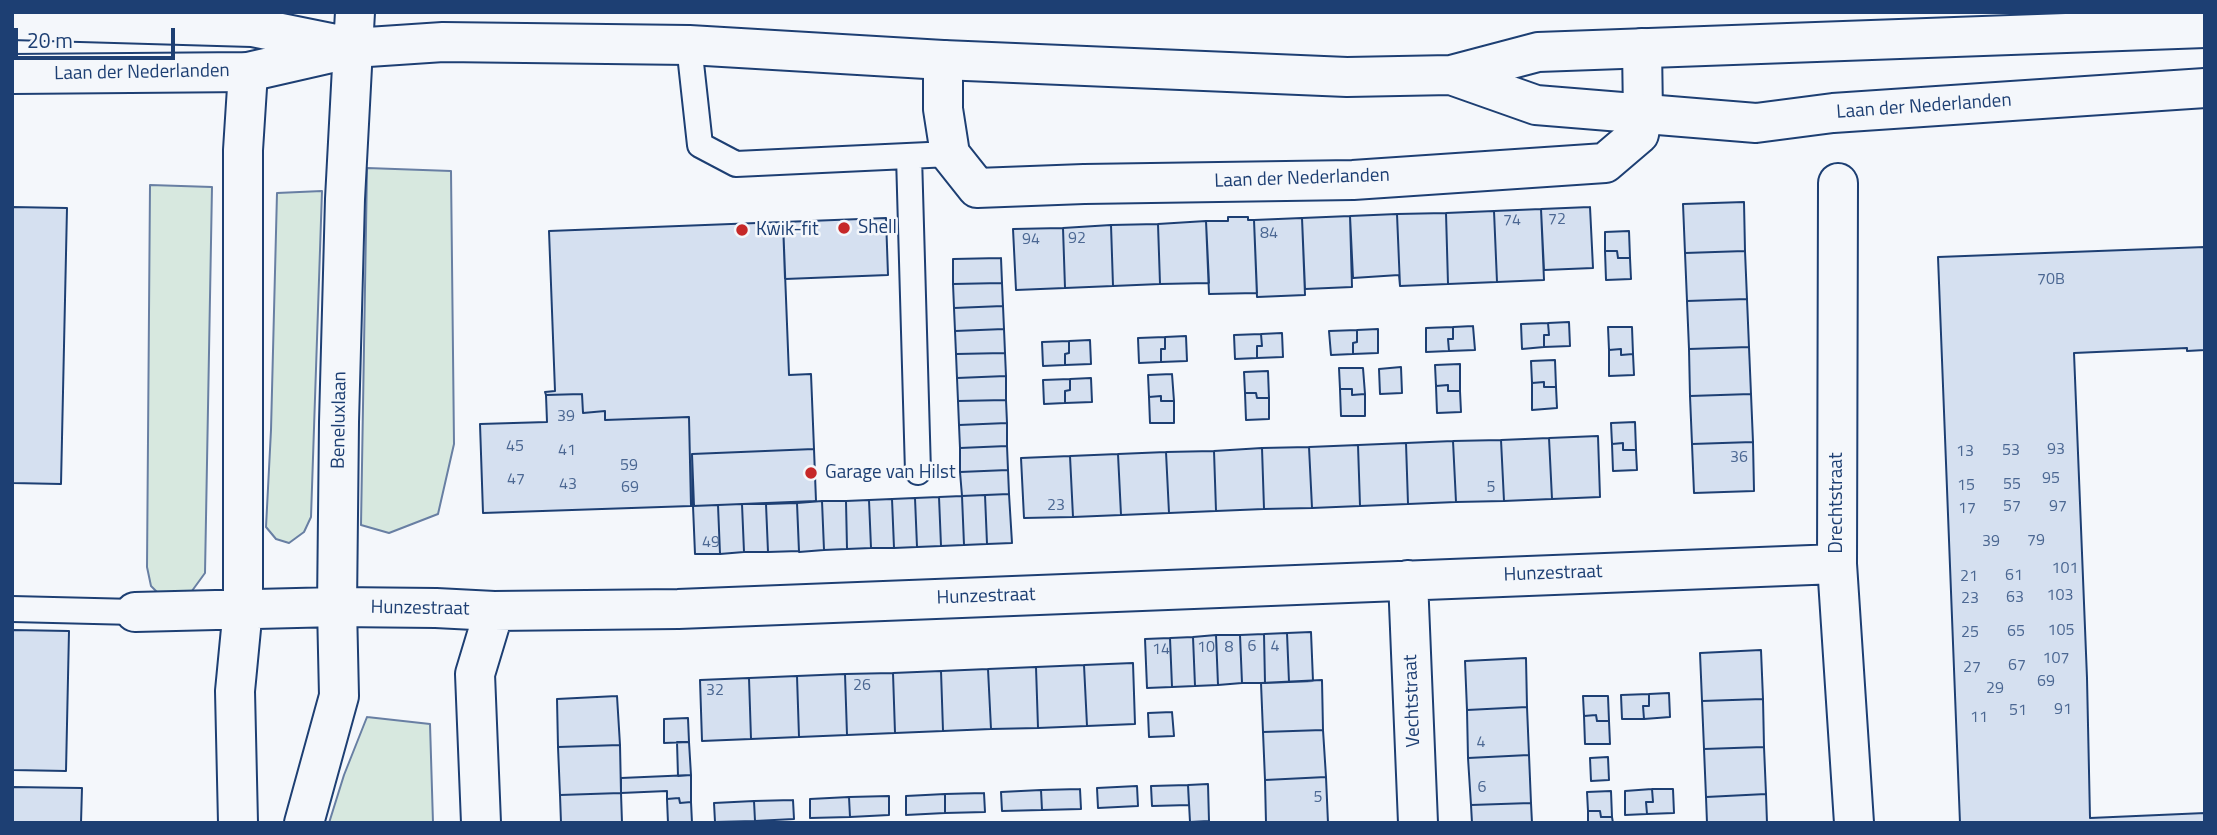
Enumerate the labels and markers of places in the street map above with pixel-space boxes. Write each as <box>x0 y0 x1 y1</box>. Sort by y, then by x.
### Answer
place label: Shell <box>858 217 897 239</box>
place label: Kwik-fit <box>756 219 819 241</box>
marker: Shell <box>836 220 852 236</box>
marker: Kwik-fit <box>734 222 750 238</box>
place label: Garage van Hilst <box>825 462 956 484</box>
marker: Garage van Hilst <box>803 465 819 481</box>

